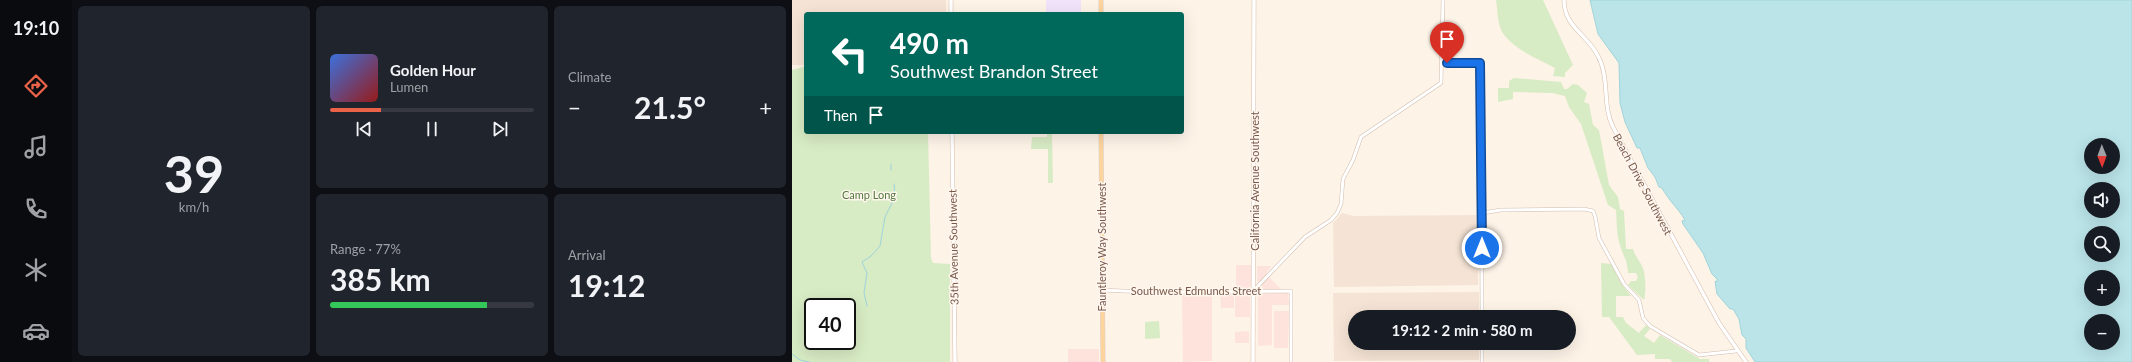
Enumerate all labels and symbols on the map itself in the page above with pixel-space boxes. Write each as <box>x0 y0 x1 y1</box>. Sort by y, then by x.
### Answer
pin <box>1430 22 1464 63</box>
street label: California Avenue Southwest <box>1248 111 1261 251</box>
street label: Beach Drive Southwest <box>1611 131 1675 237</box>
north arrow <box>2084 138 2120 174</box>
street label: Fauntleroy Way Southwest <box>1095 182 1108 312</box>
park label: Camp Long <box>842 188 896 201</box>
street label: 35th Avenue Southwest <box>945 189 961 305</box>
position arrow <box>1461 227 1503 269</box>
street label: Southwest Edmunds Street <box>1131 284 1261 297</box>
speed limit sign: 40 <box>804 298 856 350</box>

